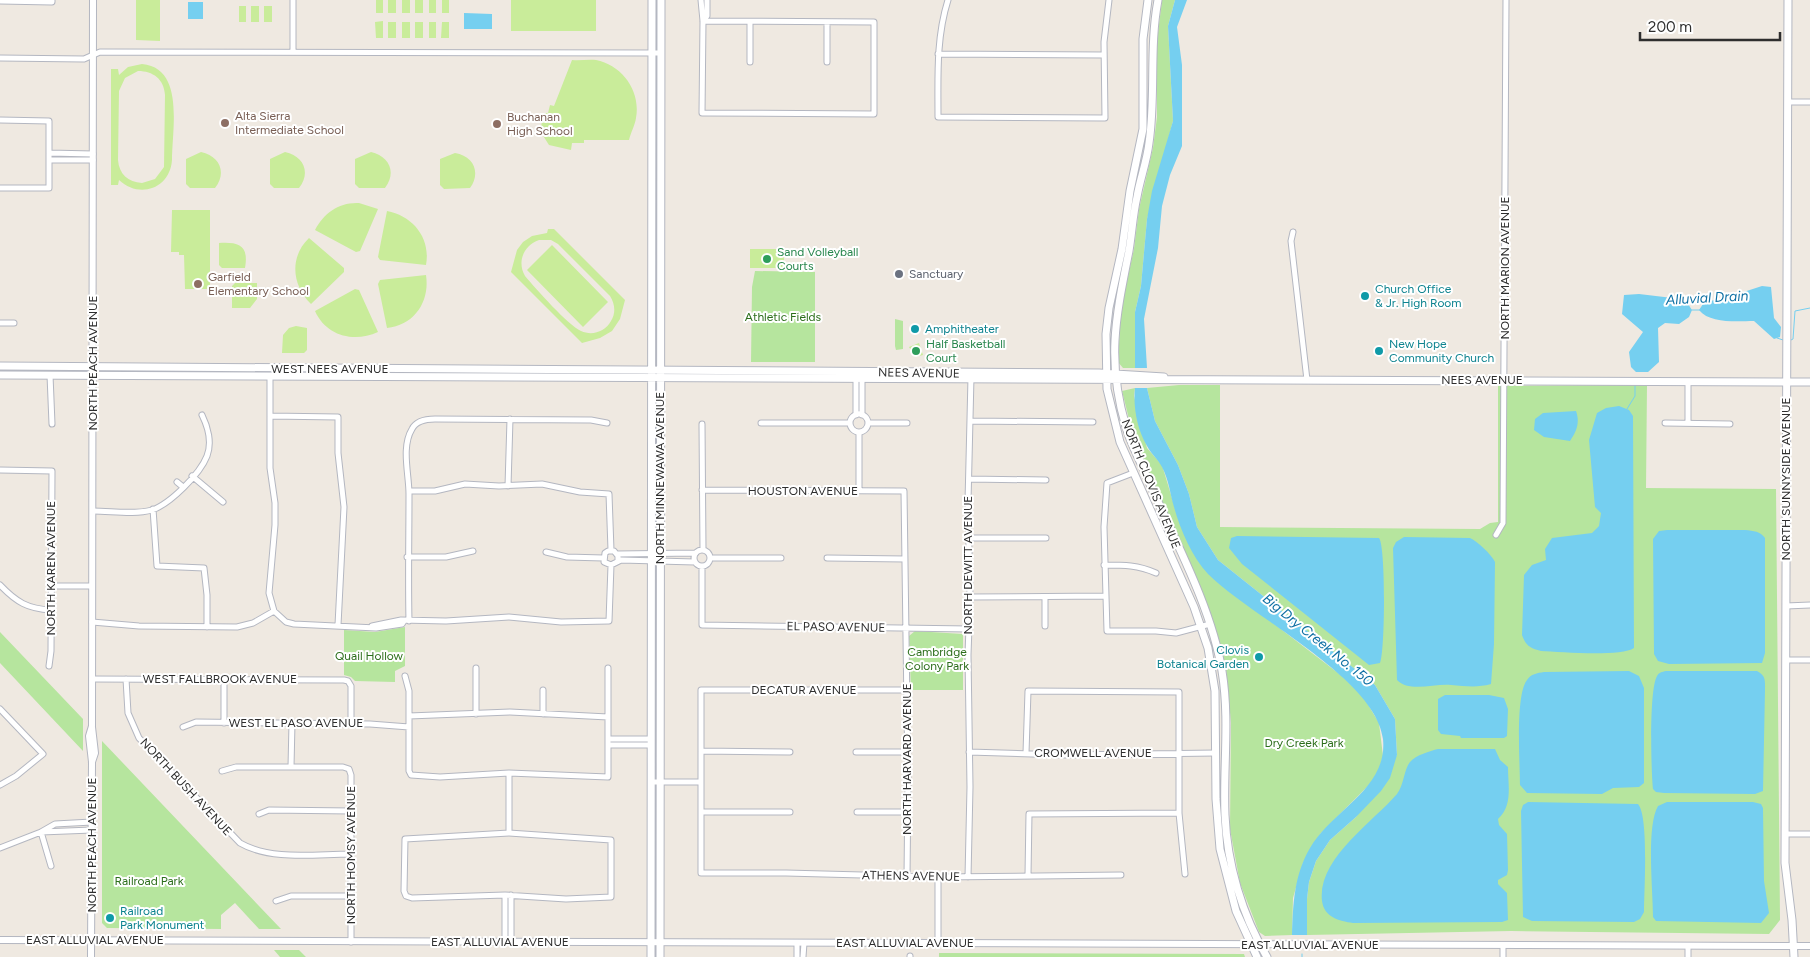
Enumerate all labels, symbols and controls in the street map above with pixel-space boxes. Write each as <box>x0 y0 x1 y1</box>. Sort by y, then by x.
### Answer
scale bar <box>1640 10 1780 42</box>
text: 200 m <box>1648 18 1692 36</box>
place label: Alta Sierra Intermediate School <box>235 109 344 137</box>
place label: Buchanan High School <box>507 110 573 138</box>
marker: Alta Sierra Intermediate School <box>219 117 231 129</box>
marker: Buchanan High School <box>491 118 503 130</box>
street label: NORTH MARION AVENUE <box>1498 196 1512 340</box>
place label: Sand Volleyball Courts <box>777 245 858 273</box>
marker: Sand Volleyball Courts <box>761 253 773 265</box>
place label: Sanctuary <box>909 267 964 281</box>
marker: Sanctuary <box>893 268 905 280</box>
place label: Garfield Elementary School <box>208 270 309 298</box>
marker: Garfield Elementary School <box>192 278 204 290</box>
place label: Church Office & Jr. High Room <box>1375 282 1462 310</box>
water label: Alluvial Drain <box>1664 287 1749 309</box>
marker: Church Office & Jr. High Room <box>1359 290 1371 302</box>
street label: NORTH PEACH AVENUE <box>86 295 100 431</box>
park label: Athletic Fields <box>745 310 822 324</box>
place label: Amphitheater <box>925 322 999 336</box>
marker: Amphitheater <box>909 323 921 335</box>
place label: Half Basketball Court <box>926 337 1005 365</box>
place label: New Hope Community Church <box>1389 337 1495 365</box>
marker: Half Basketball Court <box>910 345 922 357</box>
marker: New Hope Community Church <box>1373 345 1385 357</box>
street label: WEST NEES AVENUE <box>271 362 389 376</box>
street label: NEES AVENUE <box>878 365 960 381</box>
street label: NEES AVENUE <box>1441 373 1523 387</box>
street label: NORTH MINNEWAWA AVENUE <box>653 392 667 564</box>
street label: NORTH SUNNYSIDE AVENUE <box>1779 397 1793 561</box>
street label: NORTH CLOVIS AVENUE <box>1119 417 1183 551</box>
street label: HOUSTON AVENUE <box>748 484 858 498</box>
street label: NORTH DEWITT AVENUE <box>961 496 975 634</box>
street label: NORTH KAREN AVENUE <box>44 501 58 635</box>
water label: Big Dry Creek No. 150 <box>1259 590 1377 690</box>
street label: EL PASO AVENUE <box>786 619 886 635</box>
place label: Clovis Botanical Garden <box>1157 643 1249 671</box>
park label: Cambridge Colony Park <box>905 645 969 673</box>
park label: Quail Hollow <box>335 649 404 663</box>
marker: Clovis Botanical Garden <box>1253 651 1265 663</box>
street label: WEST FALLBROOK AVENUE <box>143 672 297 686</box>
street label: DECATUR AVENUE <box>751 683 857 697</box>
street label: NORTH HARVARD AVENUE <box>900 683 914 835</box>
street label: WEST EL PASO AVENUE <box>229 716 363 730</box>
street label: NORTH BUSH AVENUE <box>137 736 235 838</box>
park label: Dry Creek Park <box>1264 736 1344 750</box>
street label: CROMWELL AVENUE <box>1034 746 1152 760</box>
street label: NORTH PEACH AVENUE <box>85 777 99 913</box>
street label: NORTH HOMSY AVENUE <box>344 786 358 924</box>
street label: ATHENS AVENUE <box>862 868 960 884</box>
park label: Railroad Park <box>114 874 184 888</box>
place label: Railroad Park Monument <box>120 904 205 932</box>
marker: Railroad Park Monument <box>104 912 116 924</box>
street label: EAST ALLUVIAL AVENUE <box>26 933 164 947</box>
street label: EAST ALLUVIAL AVENUE <box>431 935 569 949</box>
street label: EAST ALLUVIAL AVENUE <box>836 936 974 950</box>
street label: EAST ALLUVIAL AVENUE <box>1241 938 1379 952</box>

